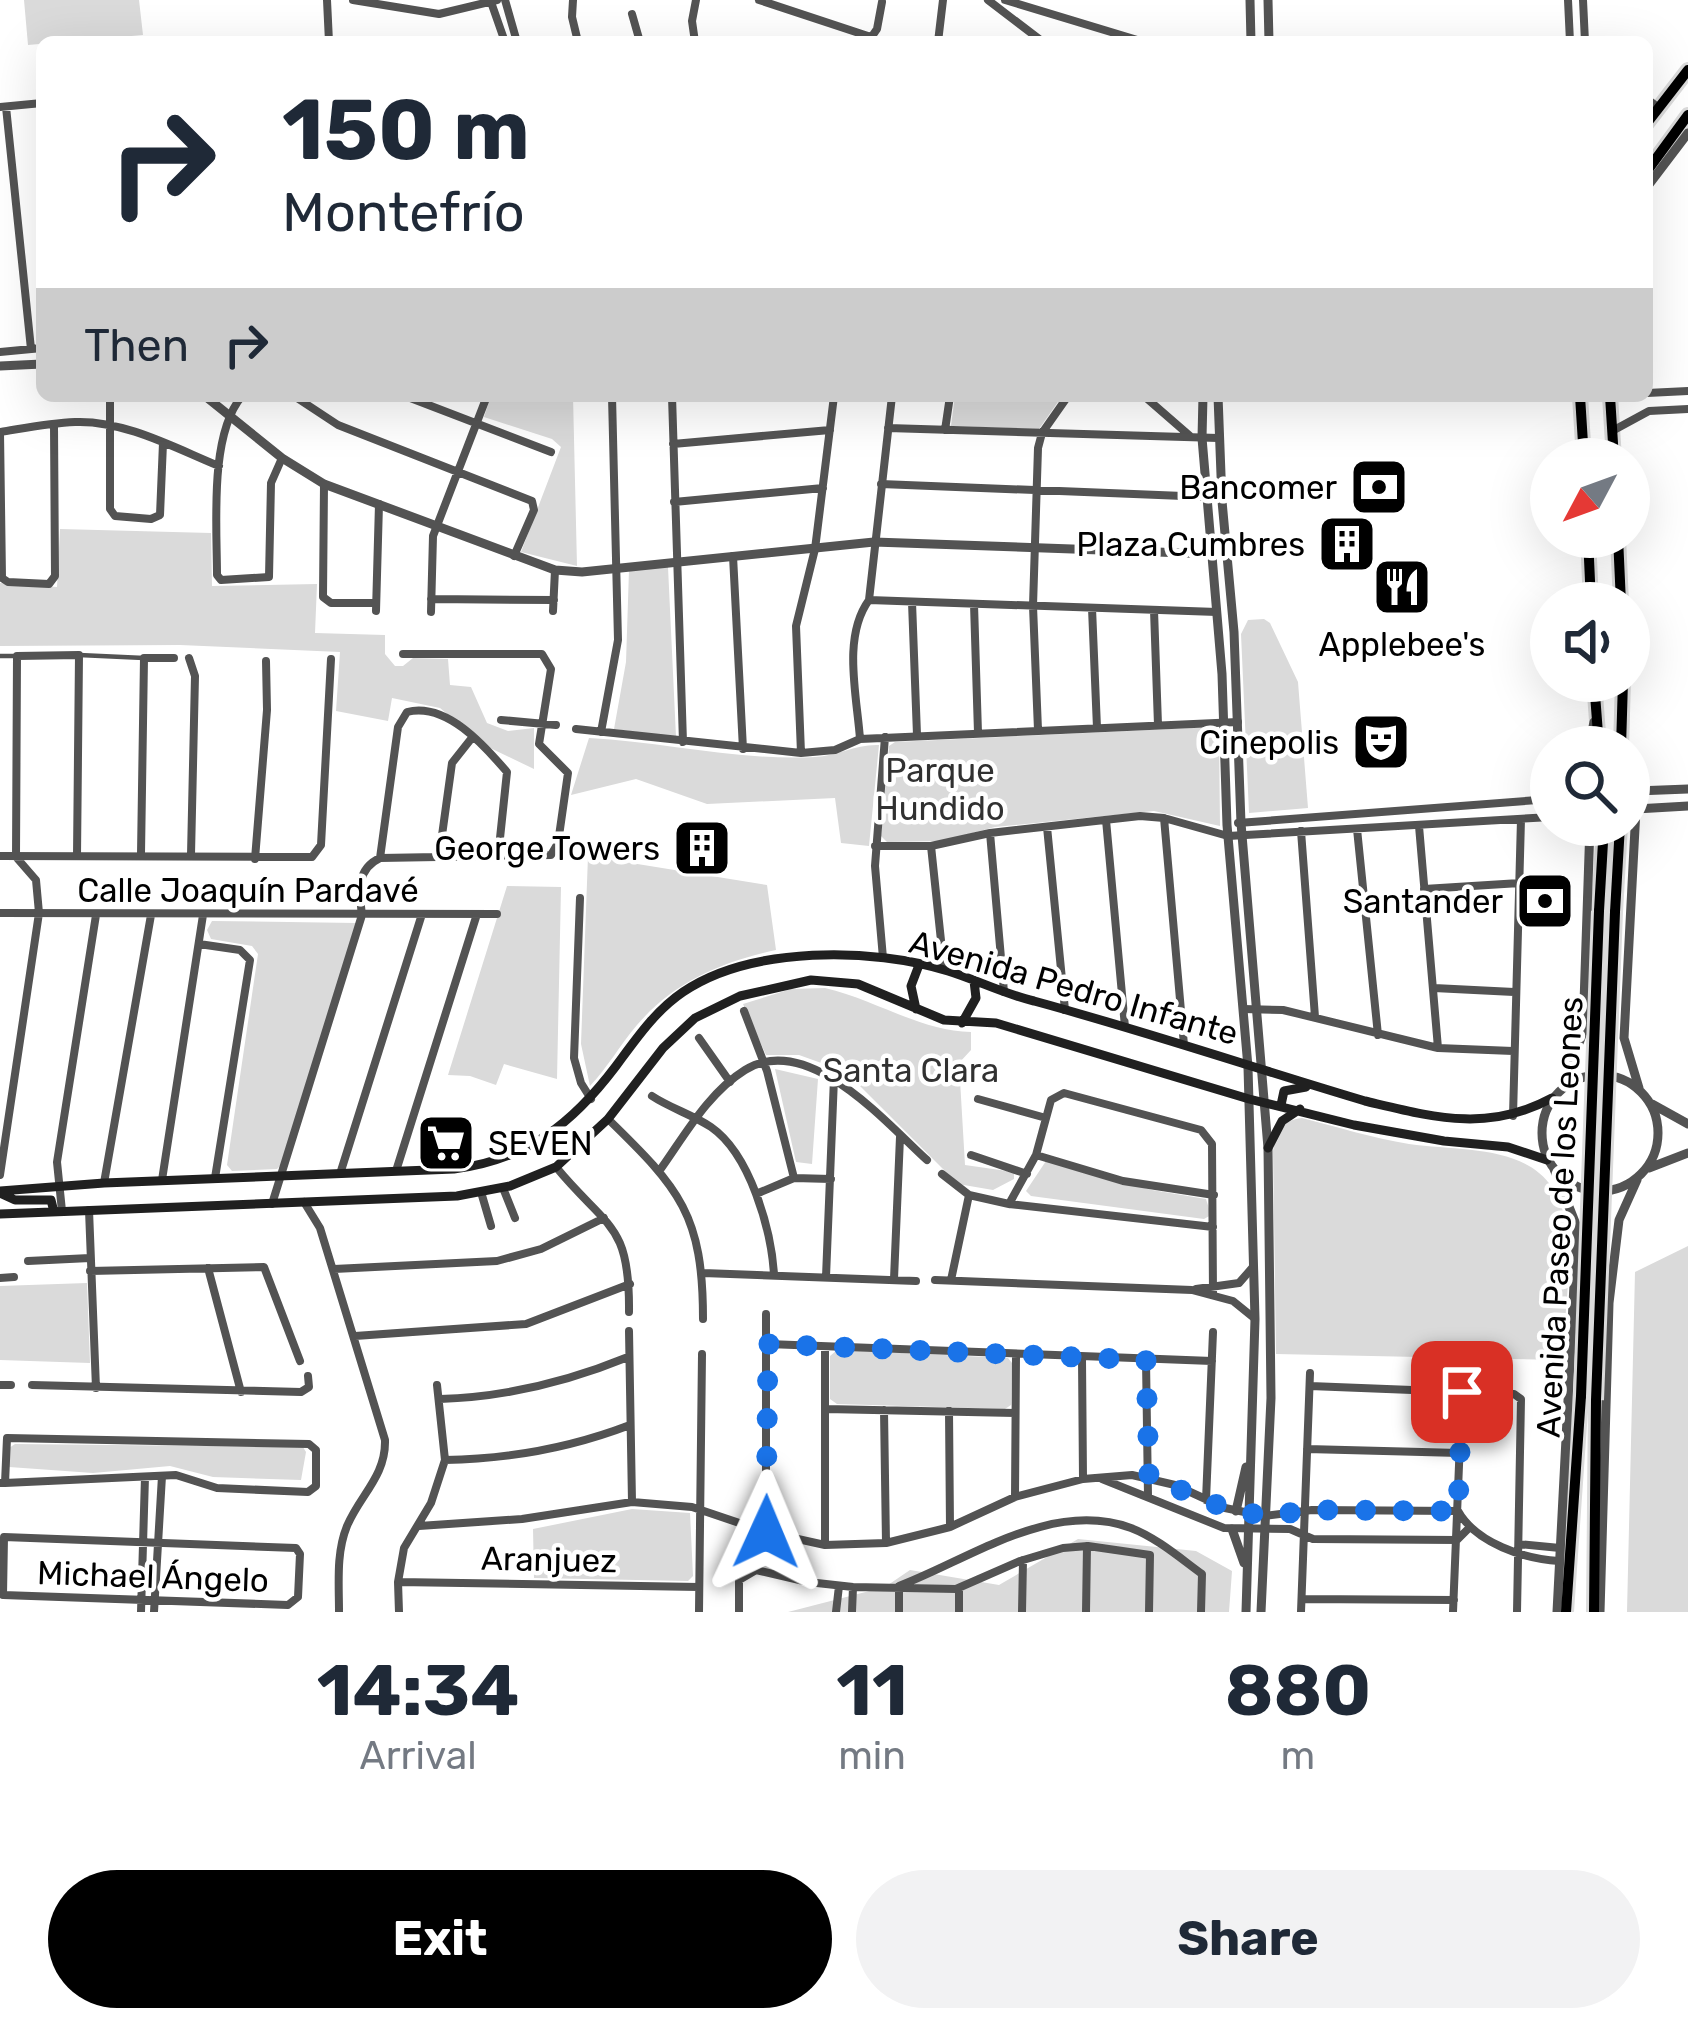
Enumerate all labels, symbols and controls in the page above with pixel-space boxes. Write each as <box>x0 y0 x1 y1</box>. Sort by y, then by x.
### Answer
text: 150 m <box>282 80 530 180</box>
icon: right <box>84 84 240 240</box>
text: Montefrío <box>282 181 525 245</box>
icon: right <box>213 312 279 378</box>
text: Then <box>84 319 189 372</box>
north arrow <box>1530 438 1650 558</box>
map controls <box>1530 438 1650 846</box>
bank icon: Bancomer <box>1348 456 1410 518</box>
place label: Bancomer <box>1179 468 1337 507</box>
building icon: Plaza Cumbres <box>1316 513 1378 575</box>
place label: Plaza Cumbres <box>1076 525 1305 564</box>
restaurant icon: Applebee's <box>1371 556 1433 618</box>
button: sound <box>1530 582 1650 702</box>
place label: Applebee's <box>1319 625 1485 664</box>
theatre icon: Cinepolis <box>1350 711 1412 773</box>
place label: Cinepolis <box>1199 723 1339 762</box>
button: search <box>1530 726 1650 846</box>
park label: Parque Hundido <box>875 751 1005 828</box>
building icon: George Towers <box>671 817 733 879</box>
place label: George Towers <box>434 829 660 868</box>
bank icon: Santander <box>1514 870 1576 932</box>
street label: Calle Joaquín Pardavé <box>77 871 419 910</box>
place label: Santander <box>1343 882 1503 921</box>
street label: Avenida Pedro Infante <box>905 922 1243 1053</box>
street label: Avenida Paseo de los Leones <box>1528 995 1591 1439</box>
park label: Santa Clara <box>823 1051 999 1090</box>
supermarket icon: SEVEN <box>415 1112 477 1174</box>
place label: SEVEN <box>488 1124 593 1163</box>
pin <box>1411 1341 1513 1443</box>
icon: arrive <box>1429 1359 1495 1425</box>
position arrow <box>703 1469 829 1595</box>
street label: Aranjuez <box>481 1539 617 1580</box>
street label: Michael Ángelo <box>37 1553 269 1600</box>
text: 14:34 <box>317 1648 519 1733</box>
text: 11 <box>836 1648 908 1733</box>
text: 880 <box>1225 1648 1371 1733</box>
text: Arrival <box>360 1733 477 1779</box>
text: min <box>838 1733 906 1779</box>
text: m <box>1281 1733 1315 1779</box>
button: Exit <box>48 1870 832 2008</box>
button: Share <box>856 1870 1640 2008</box>

